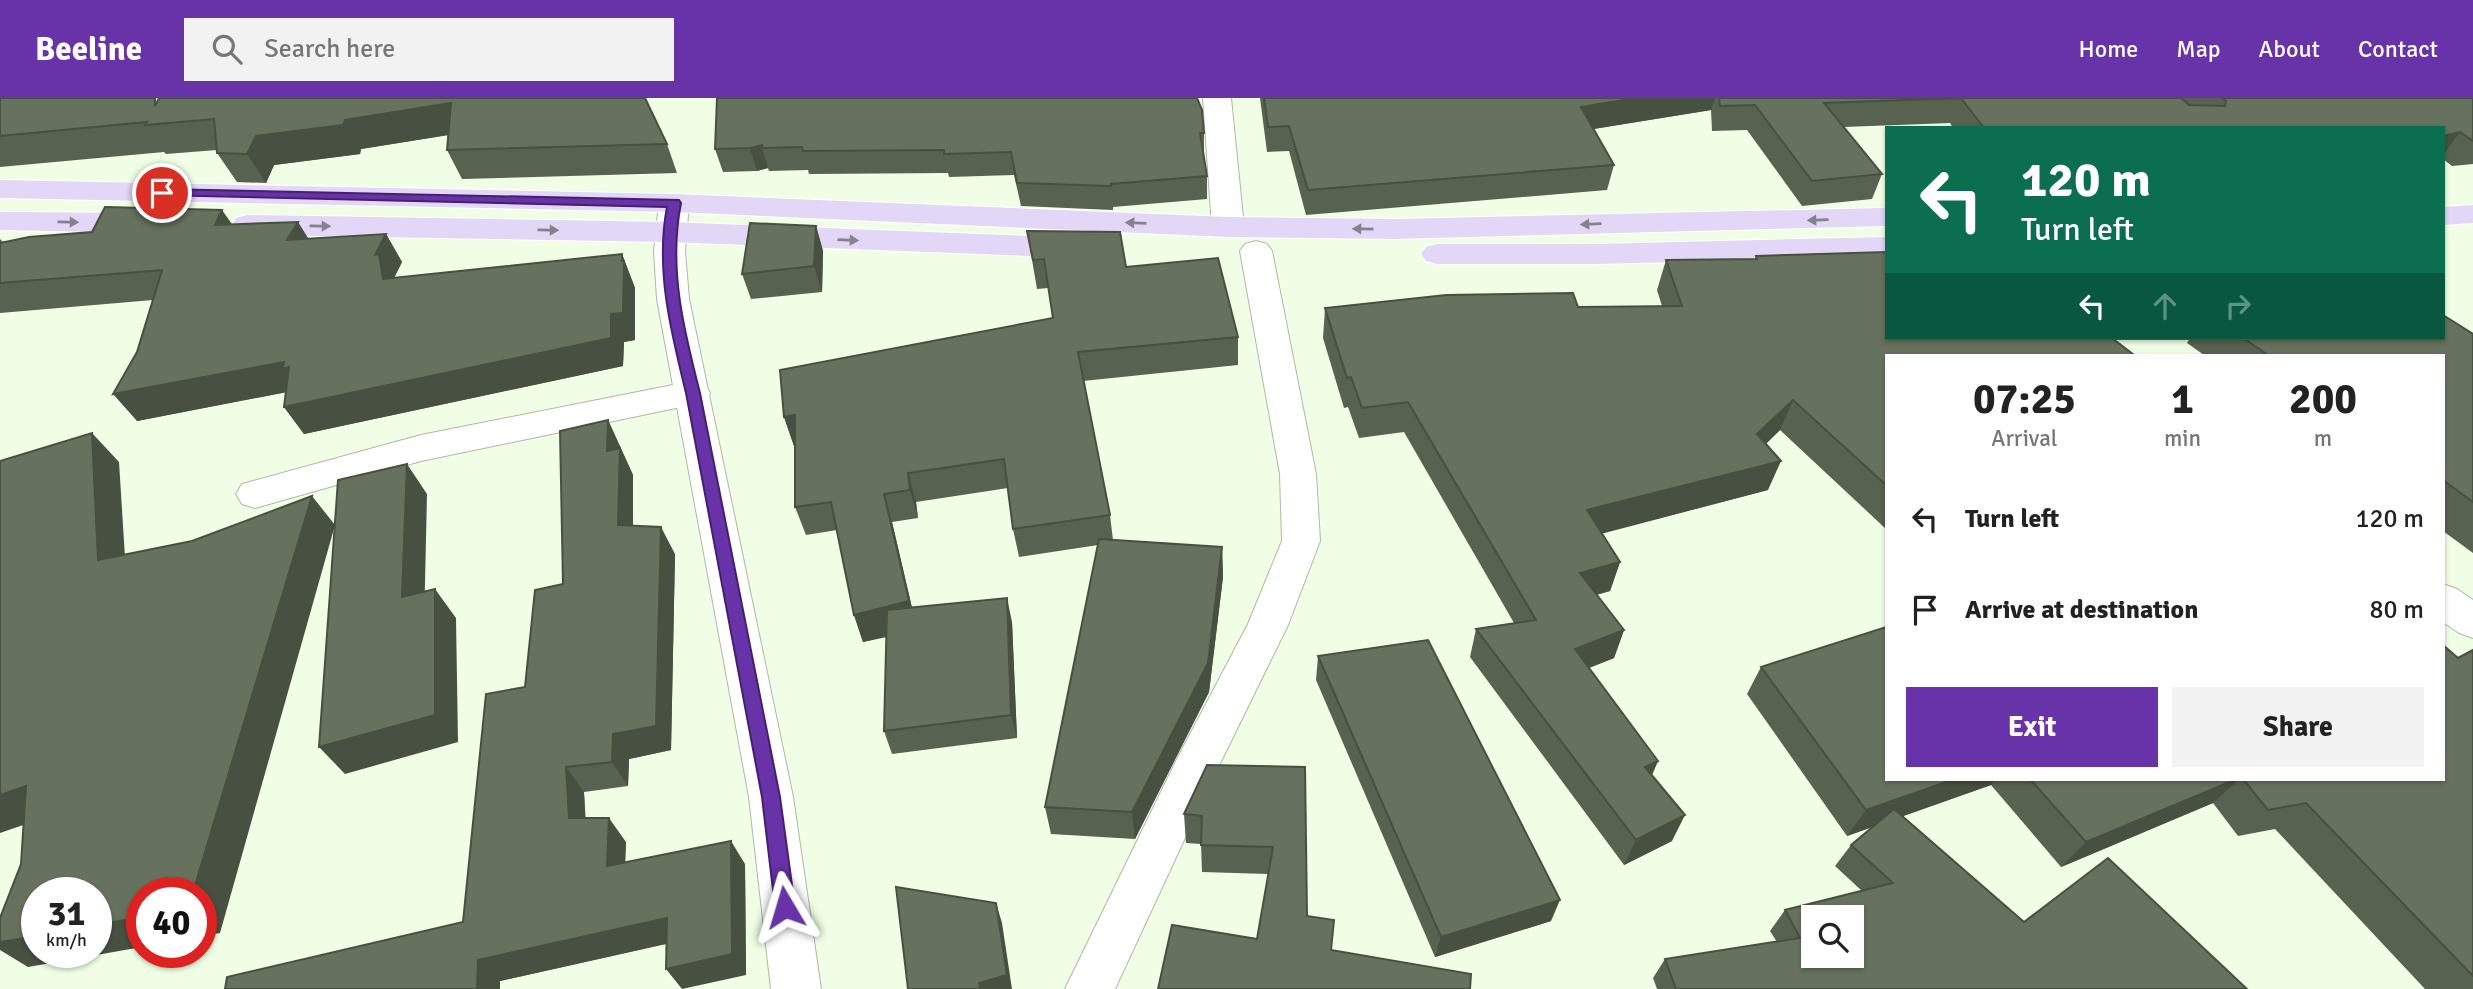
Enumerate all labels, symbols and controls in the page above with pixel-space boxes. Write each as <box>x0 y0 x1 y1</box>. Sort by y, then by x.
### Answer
search box <box>184 18 674 81</box>
text: Beeline <box>35 29 142 70</box>
icon: search <box>208 30 246 68</box>
text: Search here <box>264 33 395 65</box>
text: Home <box>2078 34 2138 64</box>
text: Map <box>2176 34 2221 64</box>
text: About <box>2259 34 2320 64</box>
text: Contact <box>2358 34 2438 64</box>
text: 120 m <box>2021 150 2151 210</box>
icon: left <box>1906 154 1997 245</box>
pin <box>132 163 192 223</box>
icon: arrive <box>143 174 181 212</box>
text: Turn left <box>2021 210 2134 249</box>
one-way arrow <box>1807 214 1829 225</box>
one-way arrow <box>57 216 79 228</box>
one-way arrow <box>1125 218 1147 229</box>
one-way arrow <box>1580 218 1602 230</box>
one-way arrow <box>309 221 331 232</box>
one-way arrow <box>1352 223 1374 235</box>
one-way arrow <box>537 225 559 236</box>
one-way arrow <box>838 234 860 245</box>
icon: left <box>2073 287 2111 325</box>
icon: ahead <box>2146 287 2184 325</box>
icon: right <box>2219 287 2257 325</box>
text: 07:25 <box>1973 374 2076 425</box>
text: 1 <box>2171 374 2194 425</box>
text: 200 <box>2289 374 2357 425</box>
text: Arrival <box>1991 424 2058 453</box>
text: min <box>2164 424 2201 453</box>
text: m <box>2314 424 2332 453</box>
icon: left <box>1906 500 1944 538</box>
text: Turn left <box>1965 503 2059 535</box>
text: 120 m <box>2355 503 2424 535</box>
icon: arrive <box>1906 591 1944 629</box>
text: Arrive at destination <box>1965 594 2198 626</box>
text: 80 m <box>2369 594 2424 626</box>
button: Exit <box>1906 687 2158 767</box>
button: Share <box>2172 687 2424 767</box>
position arrow <box>748 870 822 944</box>
speed limit sign: 40 <box>126 877 217 968</box>
text: 31 <box>48 892 85 935</box>
map controls <box>1801 905 1864 968</box>
button: search <box>1801 905 1864 968</box>
text: km/h <box>46 929 87 951</box>

